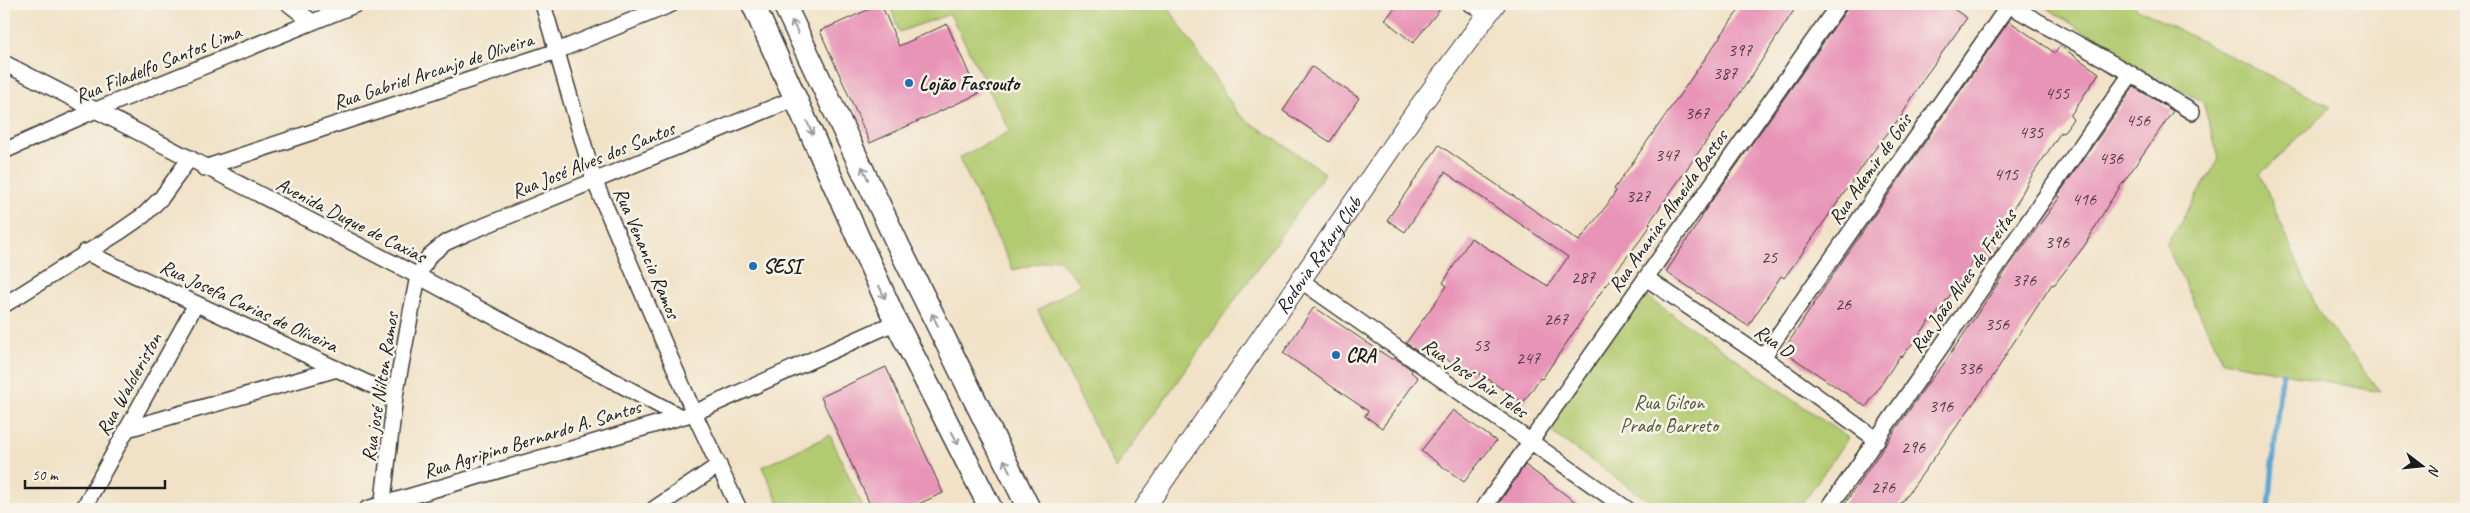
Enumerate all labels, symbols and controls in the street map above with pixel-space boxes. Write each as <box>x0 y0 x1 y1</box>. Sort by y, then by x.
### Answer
street label: Rua Filadelfo Santos Lima <box>71 19 246 109</box>
one-way arrow <box>789 20 799 35</box>
street label: Rua Gabriel Arcanjo de Oliveira <box>330 26 538 115</box>
house number: 397 <box>1728 39 1753 61</box>
house number: 387 <box>1713 62 1738 84</box>
place label: Lojão Fassouto <box>919 71 1021 96</box>
marker: Lojão Fassouto <box>903 77 915 89</box>
house number: 455 <box>2045 82 2070 104</box>
house number: 367 <box>1685 102 1710 124</box>
street label: Rua Ademir de Gois <box>1823 107 1919 229</box>
house number: 456 <box>2126 109 2151 131</box>
street label: Rua José Alves dos Santos <box>508 115 680 204</box>
one-way arrow <box>805 120 815 135</box>
house number: 435 <box>2019 121 2044 143</box>
street label: Rua Ananias Almeida Bastos <box>1603 123 1735 297</box>
house number: 347 <box>1655 144 1680 166</box>
house number: 436 <box>2099 147 2124 169</box>
house number: 415 <box>1994 163 2019 185</box>
one-way arrow <box>860 166 870 181</box>
street label: Avenida Duque de Caxias <box>272 171 432 270</box>
street label: Rua Venancio Ramos <box>608 184 687 324</box>
house number: 327 <box>1626 185 1651 207</box>
house number: 416 <box>2072 188 2097 210</box>
street label: Rodovia Rotary Club <box>1269 190 1368 318</box>
street label: Rua João Alves de Freitas <box>1904 203 2023 358</box>
house number: 396 <box>2045 231 2070 253</box>
house number: 25 <box>1761 246 1778 268</box>
street label: Rua Josefa Carias de Oliveira <box>156 254 343 359</box>
place label: SESI <box>763 254 805 279</box>
marker: SESI <box>747 260 759 272</box>
house number: 287 <box>1571 266 1596 288</box>
house number: 376 <box>2012 269 2037 291</box>
one-way arrow <box>878 284 888 299</box>
house number: 26 <box>1835 293 1852 315</box>
street label: Rua josé Nilton Ramos <box>356 308 404 464</box>
house number: 267 <box>1544 308 1569 330</box>
one-way arrow <box>930 313 939 328</box>
house number: 356 <box>1985 313 2010 335</box>
street label: Rua D <box>1750 319 1800 364</box>
street label: Rua Walcleriston <box>90 327 168 440</box>
street label: Rua José Jair Teles <box>1417 332 1535 425</box>
house number: 53 <box>1473 334 1491 356</box>
place label: CRA <box>1346 343 1377 368</box>
house number: 247 <box>1516 347 1541 369</box>
marker: CRA <box>1330 349 1342 361</box>
house number: 336 <box>1958 357 1983 379</box>
park label: Rua Gilson Prado Barreto <box>1620 390 1720 438</box>
street label: Rua Agripino Bernardo A. Santos <box>420 393 646 484</box>
house number: 316 <box>1929 395 1954 417</box>
one-way arrow <box>951 430 960 445</box>
house number: 296 <box>1901 436 1926 458</box>
north arrow <box>2398 440 2448 490</box>
scale bar <box>25 458 165 490</box>
one-way arrow <box>1002 458 1012 473</box>
text: N <box>2424 463 2443 478</box>
text: 50 m <box>32 466 59 485</box>
house number: 276 <box>1871 476 1896 498</box>

